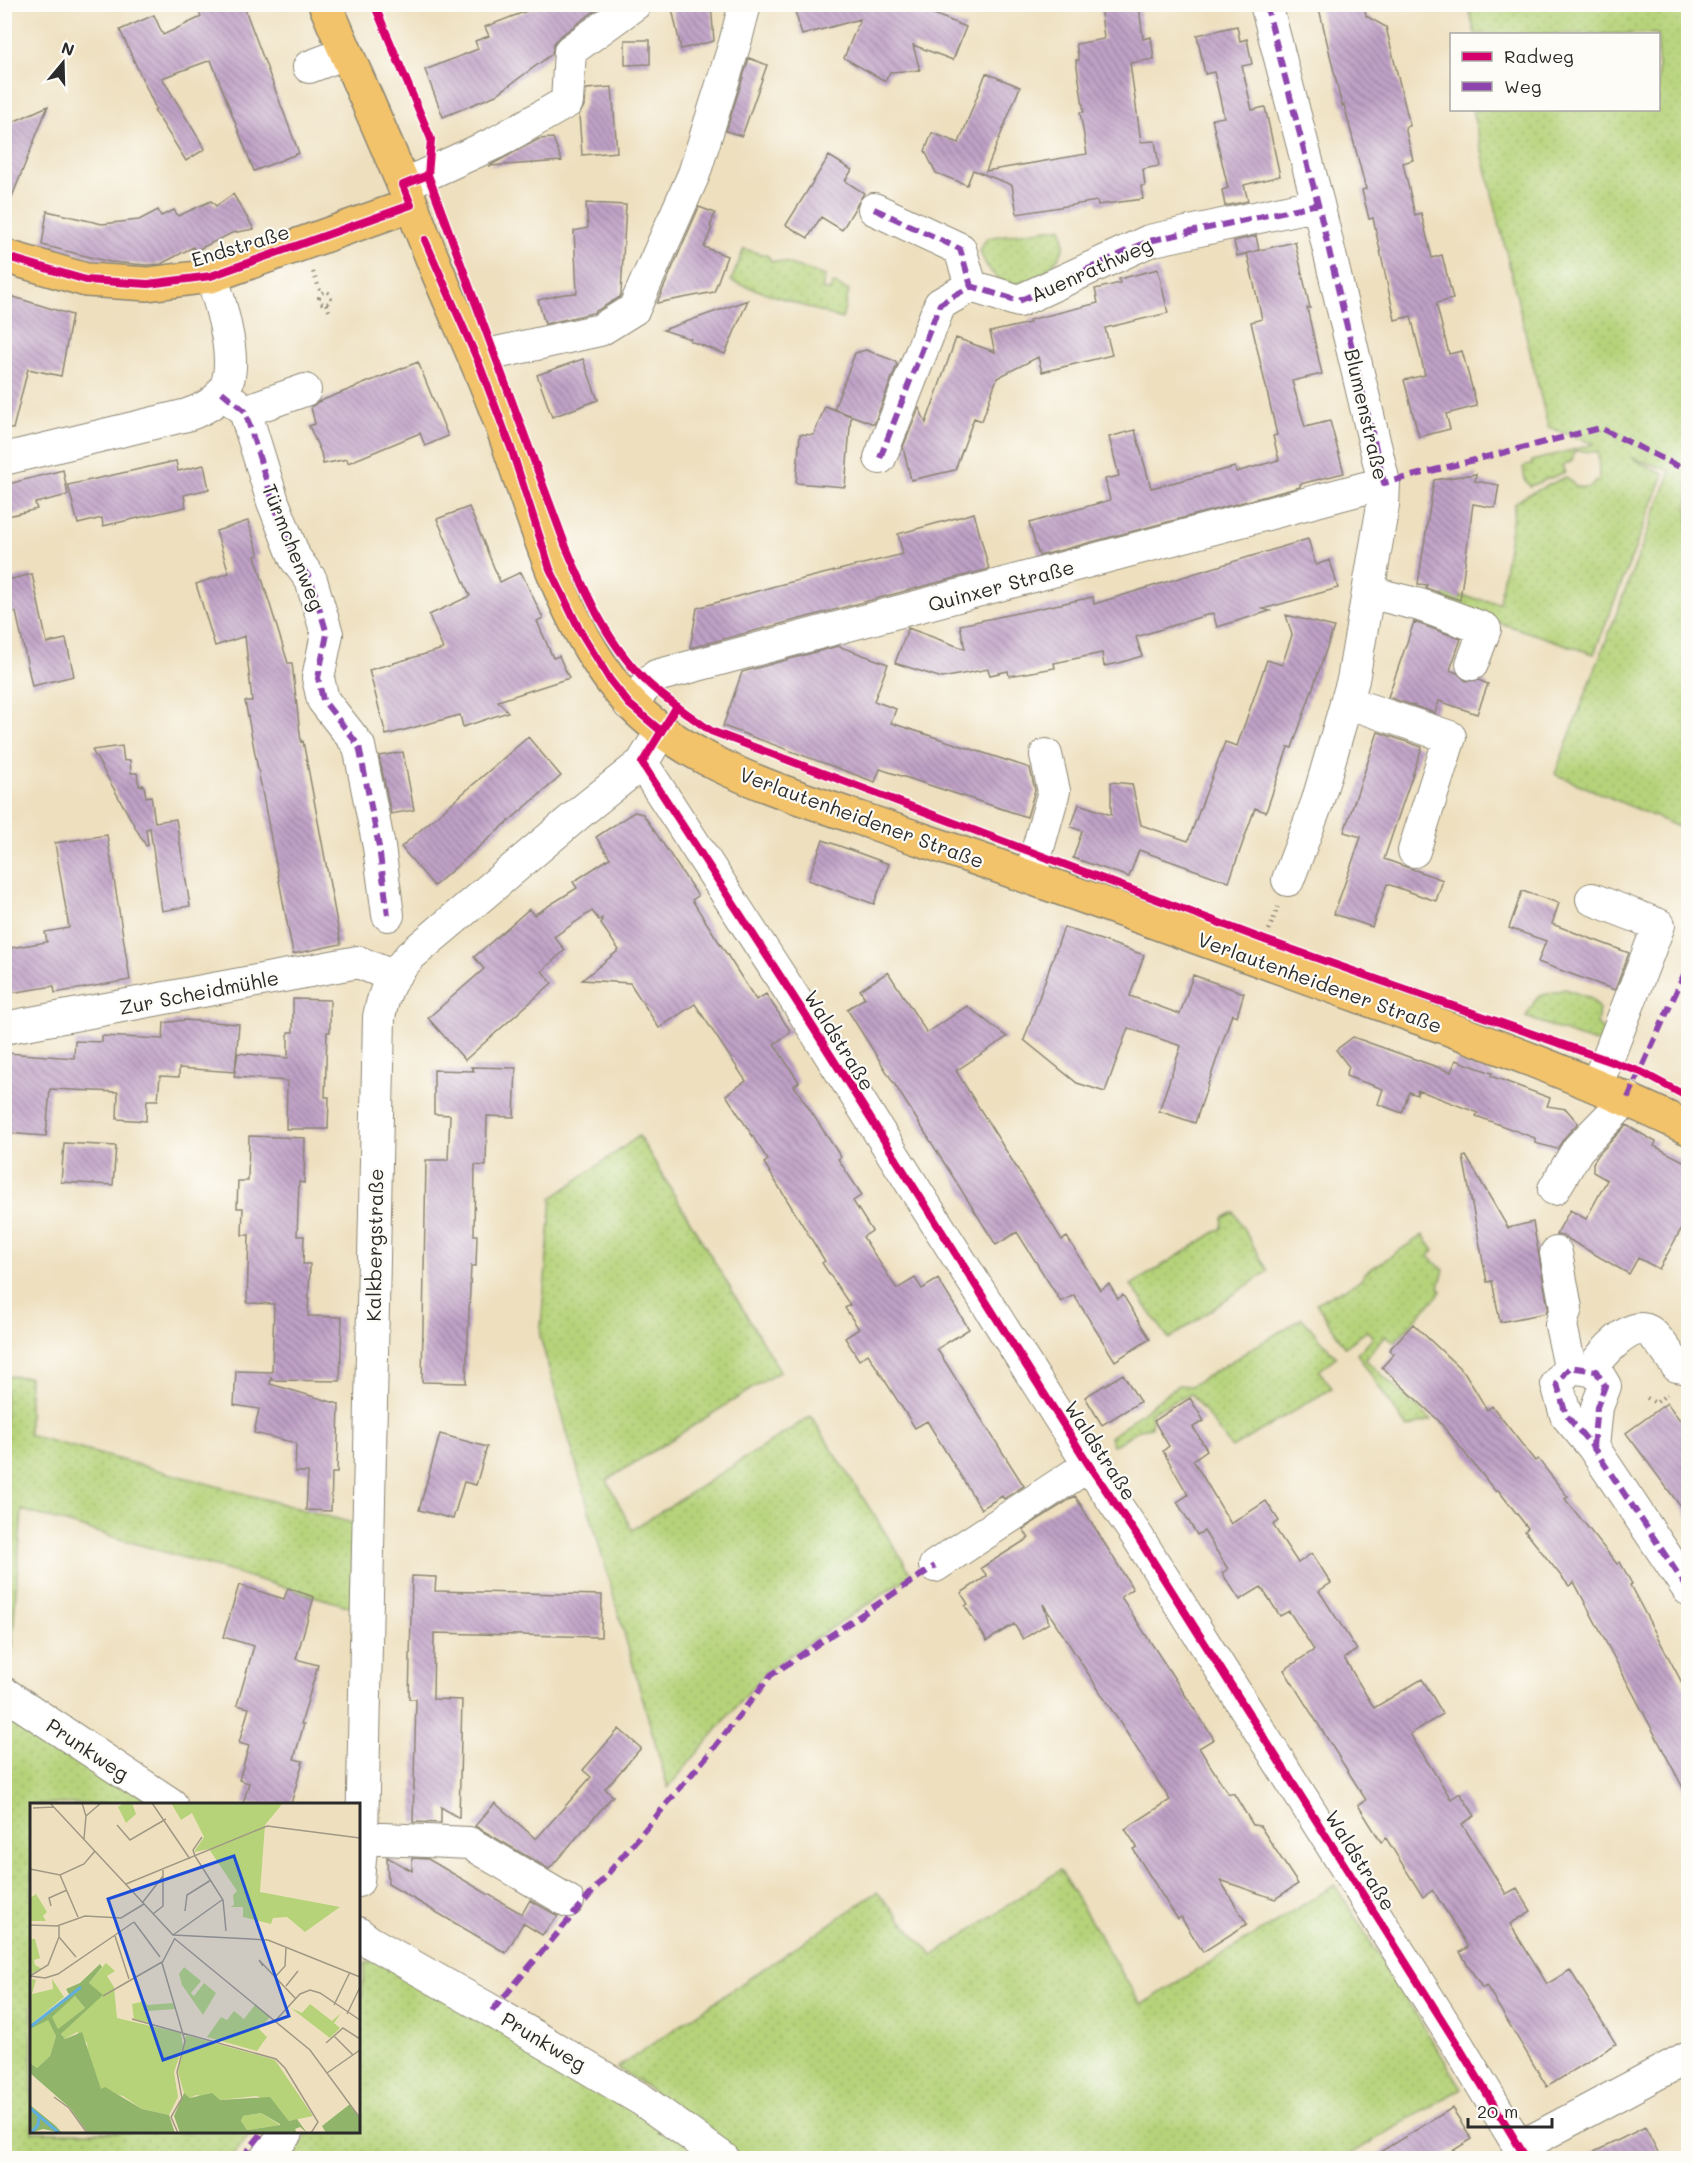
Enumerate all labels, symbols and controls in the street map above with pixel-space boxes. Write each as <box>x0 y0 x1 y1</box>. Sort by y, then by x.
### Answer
north arrow <box>33 33 93 93</box>
legend <box>1450 33 1660 111</box>
text: N <box>59 36 77 60</box>
text: Radweg <box>1504 44 1574 68</box>
text: Weg <box>1504 74 1541 98</box>
street label: Endstraße <box>188 218 292 272</box>
street label: Auenrathweg <box>1026 231 1156 307</box>
street label: Blumenstraße <box>1339 346 1395 482</box>
street label: Türmchenweg <box>257 480 331 614</box>
street label: Quinxer Straße <box>925 553 1077 617</box>
street label: Verlautenheidener Straße <box>736 761 988 873</box>
street label: Verlautenheidener Straße <box>1194 926 1446 1038</box>
street label: Zur Scheidmühle <box>117 964 281 1020</box>
street label: Waldstraße <box>799 985 881 1095</box>
street label: Kalkbergstraße <box>360 1168 388 1322</box>
street label: Waldstraße <box>1059 1395 1143 1505</box>
street label: Prunkweg <box>42 1712 134 1786</box>
inset map <box>30 1803 360 2133</box>
street label: Waldstraße <box>1320 1805 1402 1915</box>
street label: Prunkweg <box>497 2006 591 2076</box>
scale bar <box>1468 2091 1552 2129</box>
text: 20 m <box>1477 2099 1518 2123</box>

